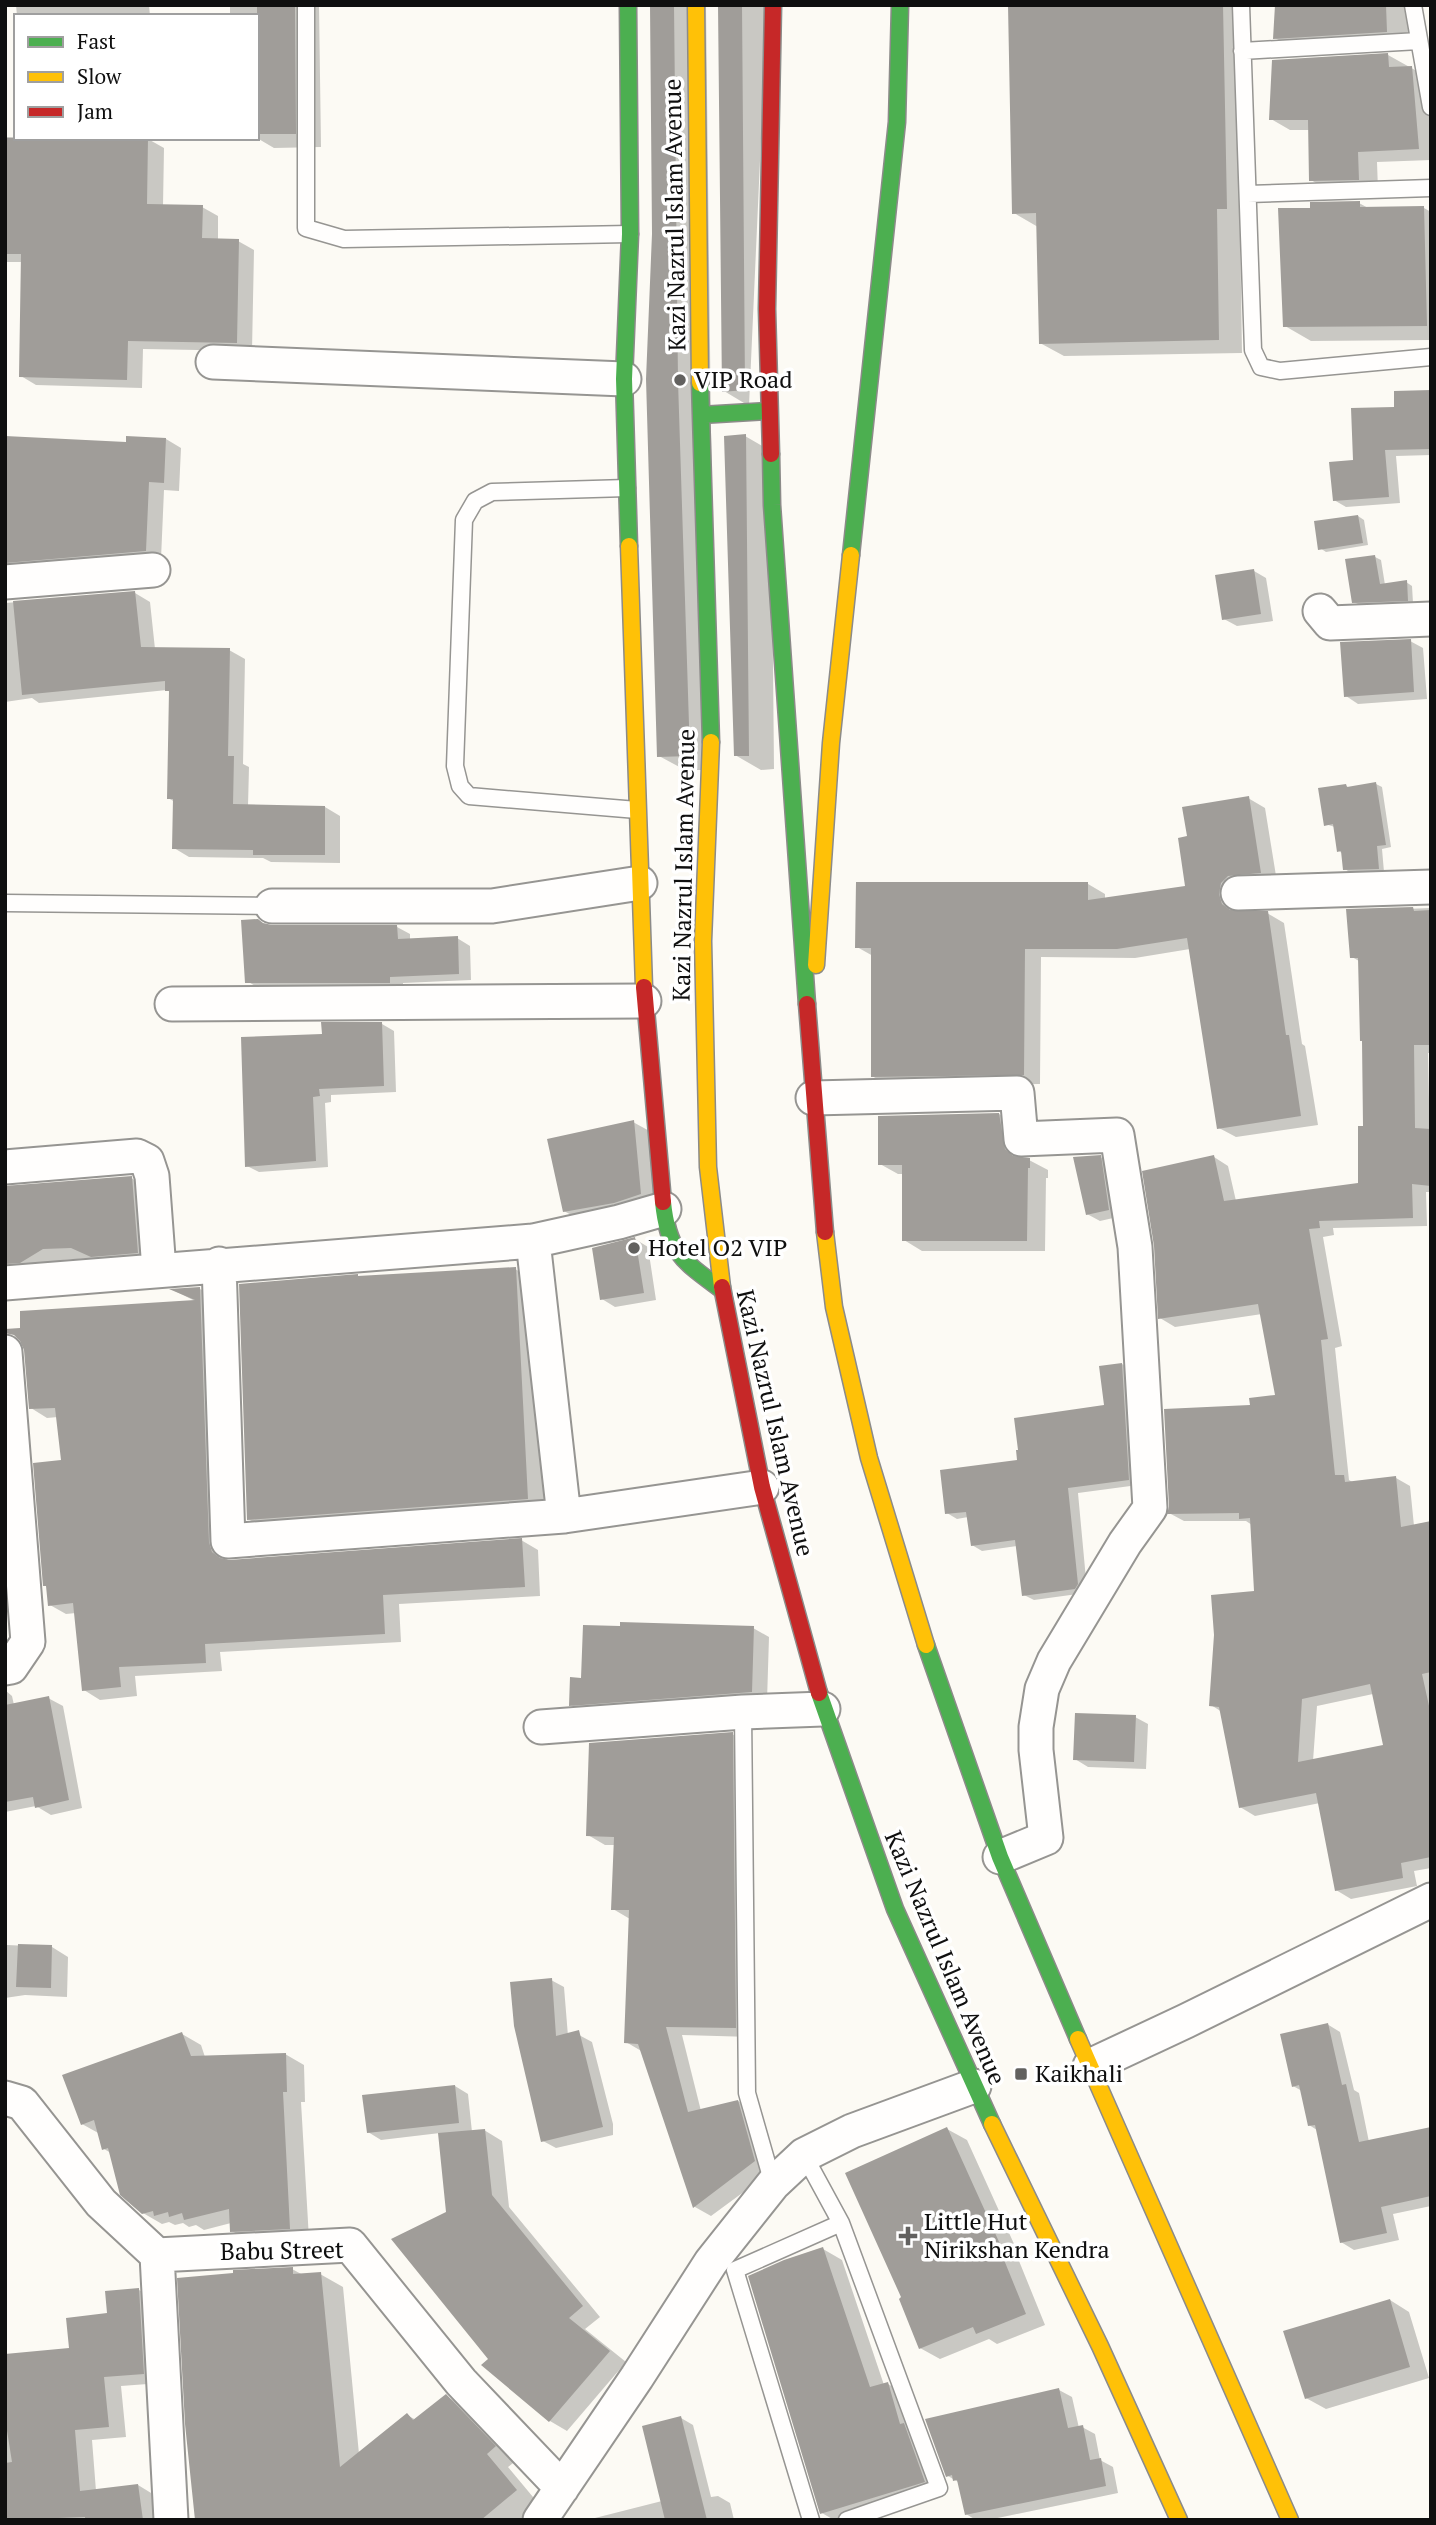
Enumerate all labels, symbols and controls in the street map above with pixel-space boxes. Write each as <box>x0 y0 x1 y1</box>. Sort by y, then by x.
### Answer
legend <box>14 14 259 140</box>
text: Fast <box>77 27 116 55</box>
text: Slow <box>77 62 122 90</box>
street label: Kazi Nazrul Islam Avenue <box>656 78 692 352</box>
text: Jam <box>77 97 113 125</box>
place label: VIP Road <box>694 363 793 395</box>
marker: VIP Road <box>672 372 688 388</box>
street label: Kazi Nazrul Islam Avenue <box>665 728 701 1002</box>
place label: Hotel O2 VIP <box>648 1231 787 1263</box>
marker: Hotel O2 VIP <box>626 1240 642 1256</box>
street label: Kazi Nazrul Islam Avenue <box>730 1286 822 1559</box>
street label: Kazi Nazrul Islam Avenue <box>878 1826 1014 2089</box>
place label: Kaikhali <box>1035 2057 1123 2089</box>
marker: Kaikhali <box>1013 2066 1029 2082</box>
place label: Little Hut Nirikshan Kendra <box>924 2205 1110 2265</box>
marker: Little Hut Nirikshan Kendra <box>898 2226 918 2246</box>
street label: Babu Street <box>220 2233 344 2267</box>

